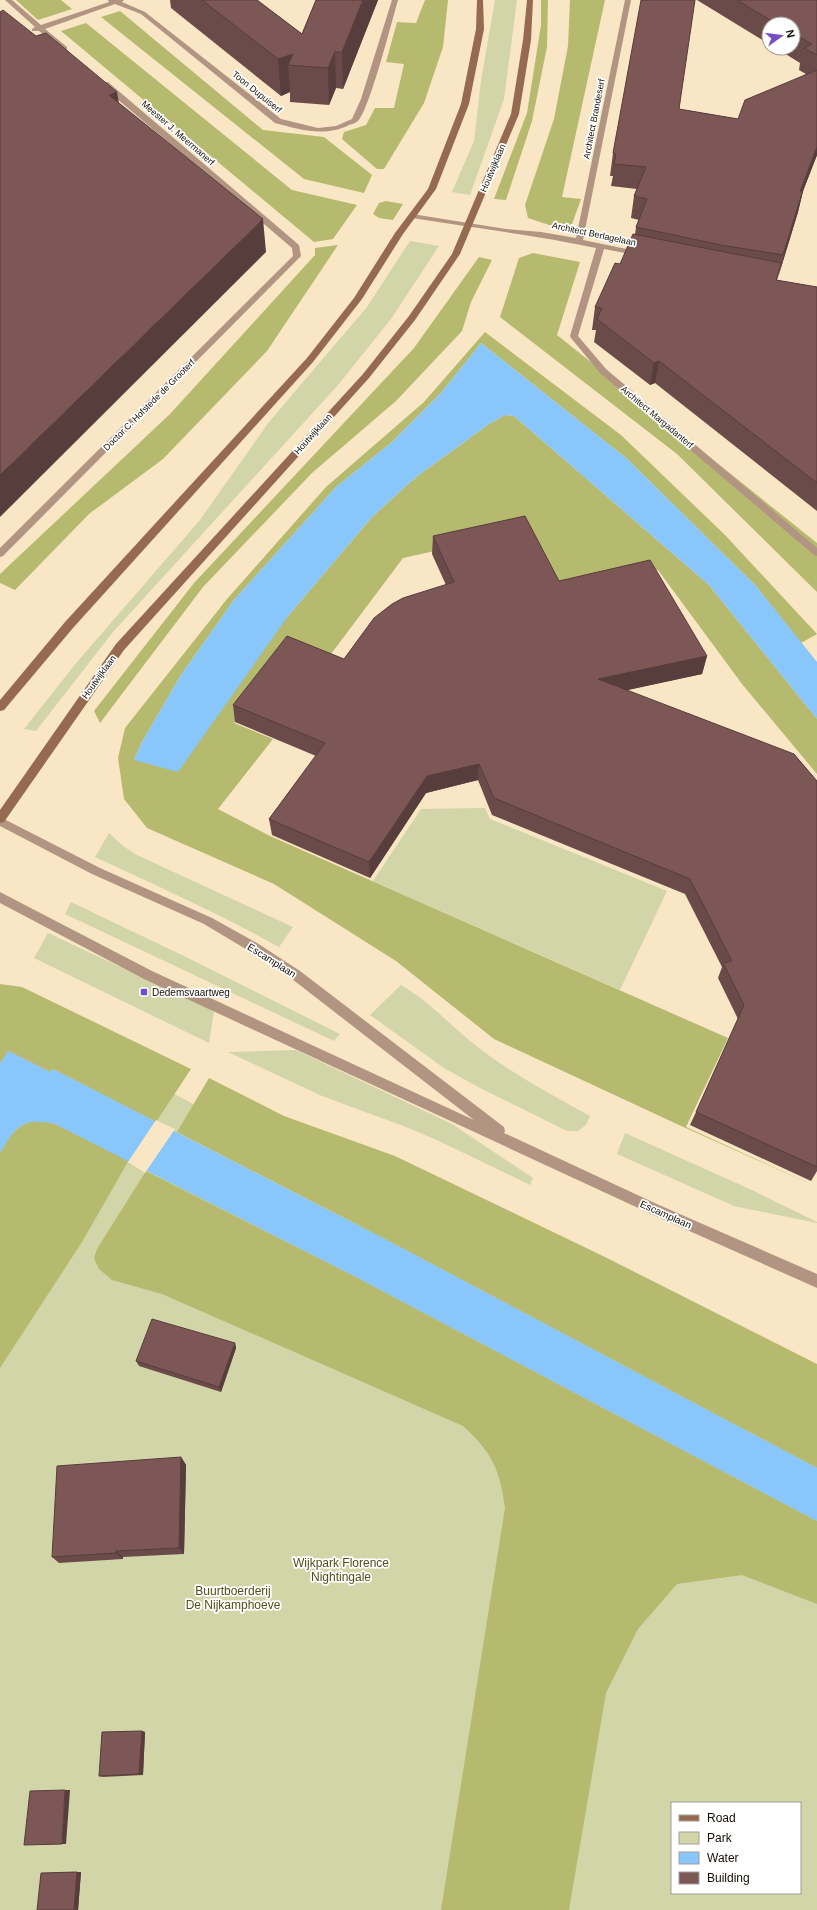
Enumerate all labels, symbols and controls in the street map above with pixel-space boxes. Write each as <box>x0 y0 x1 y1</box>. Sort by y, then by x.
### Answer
north arrow <box>761 16 801 56</box>
text: N <box>784 28 797 39</box>
street label: Toon Dupuiserf <box>230 69 284 115</box>
street label: Architect Brandeserf <box>581 78 607 160</box>
street label: Meester J. Meermanerf <box>140 99 217 168</box>
street label: Houtwijklaan <box>478 143 508 193</box>
street label: Architect Berlagelaan <box>551 220 637 248</box>
street label: Doctor C. Hofstede de Grooterf <box>101 357 197 453</box>
street label: Architect Margadanterf <box>619 384 695 450</box>
street label: Houtwijklaan <box>292 412 334 456</box>
street label: Houtwijklaan <box>80 653 118 701</box>
street label: Escamplaan <box>245 941 298 980</box>
marker: Dedemsvaartweg <box>139 987 149 997</box>
place label: Dedemsvaartweg <box>152 987 230 998</box>
street label: Escamplaan <box>638 1198 693 1231</box>
park label: Wijkpark Florence Nightingale <box>293 1556 389 1584</box>
park label: Buurtboerderij De Nijkamphoeve <box>186 1584 281 1612</box>
legend <box>671 1802 801 1894</box>
text: Road <box>707 1811 736 1825</box>
text: Park <box>707 1831 733 1845</box>
text: Water <box>707 1851 739 1865</box>
text: Building <box>707 1871 750 1885</box>

